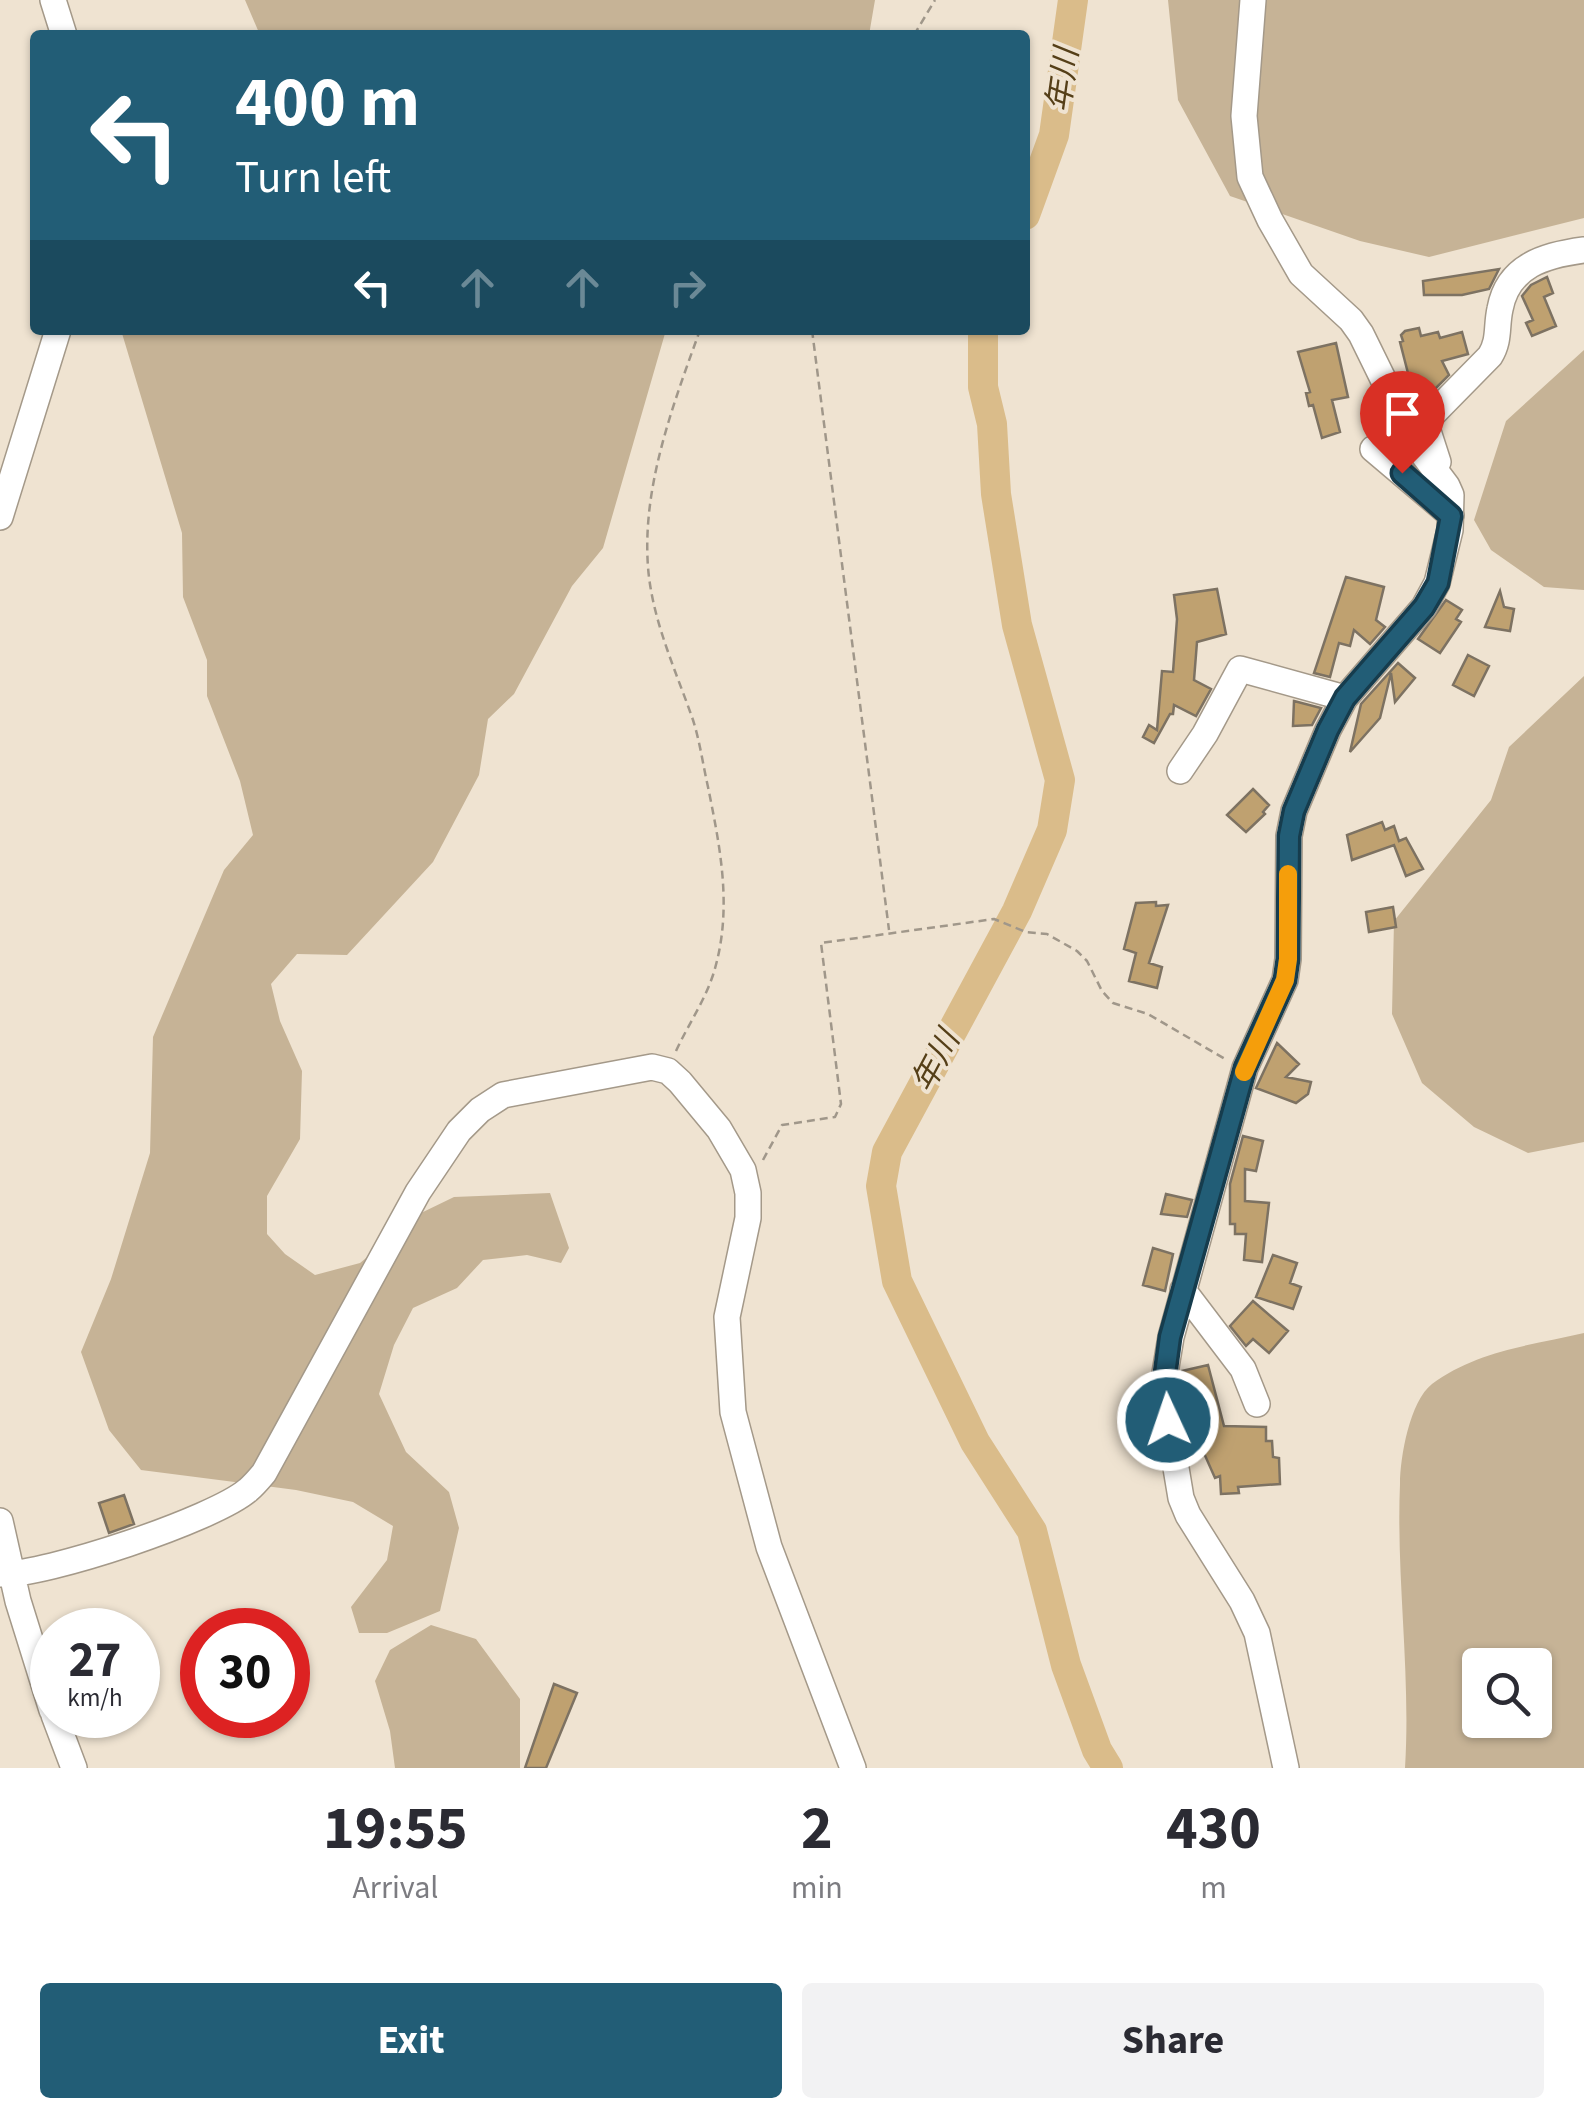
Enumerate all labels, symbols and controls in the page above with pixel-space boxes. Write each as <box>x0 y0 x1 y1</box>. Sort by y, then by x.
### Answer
water label: 年川 <box>1036 42 1091 115</box>
text: 400 m <box>235 53 420 153</box>
icon: left <box>70 70 200 200</box>
text: Turn left <box>235 146 391 210</box>
icon: left <box>345 260 400 315</box>
icon: ahead <box>450 260 505 315</box>
icon: ahead <box>555 260 610 315</box>
icon: right <box>660 260 715 315</box>
pin <box>1360 371 1445 474</box>
icon: arrive <box>1375 386 1430 441</box>
water label: 年川 <box>901 1020 973 1101</box>
position arrow <box>1116 1368 1220 1472</box>
speed limit sign: 30 <box>180 1608 310 1738</box>
text: 27 <box>69 1625 121 1696</box>
map controls <box>1462 1648 1552 1738</box>
button: search <box>1462 1648 1552 1738</box>
text: km/h <box>67 1680 123 1716</box>
text: 19:55 <box>323 1787 468 1872</box>
text: 2 <box>801 1787 833 1872</box>
text: 430 <box>1166 1787 1261 1872</box>
text: Arrival <box>352 1865 438 1911</box>
text: min <box>791 1865 843 1911</box>
text: m <box>1200 1865 1227 1911</box>
button: Exit <box>40 1983 782 2098</box>
button: Share <box>802 1983 1544 2098</box>

